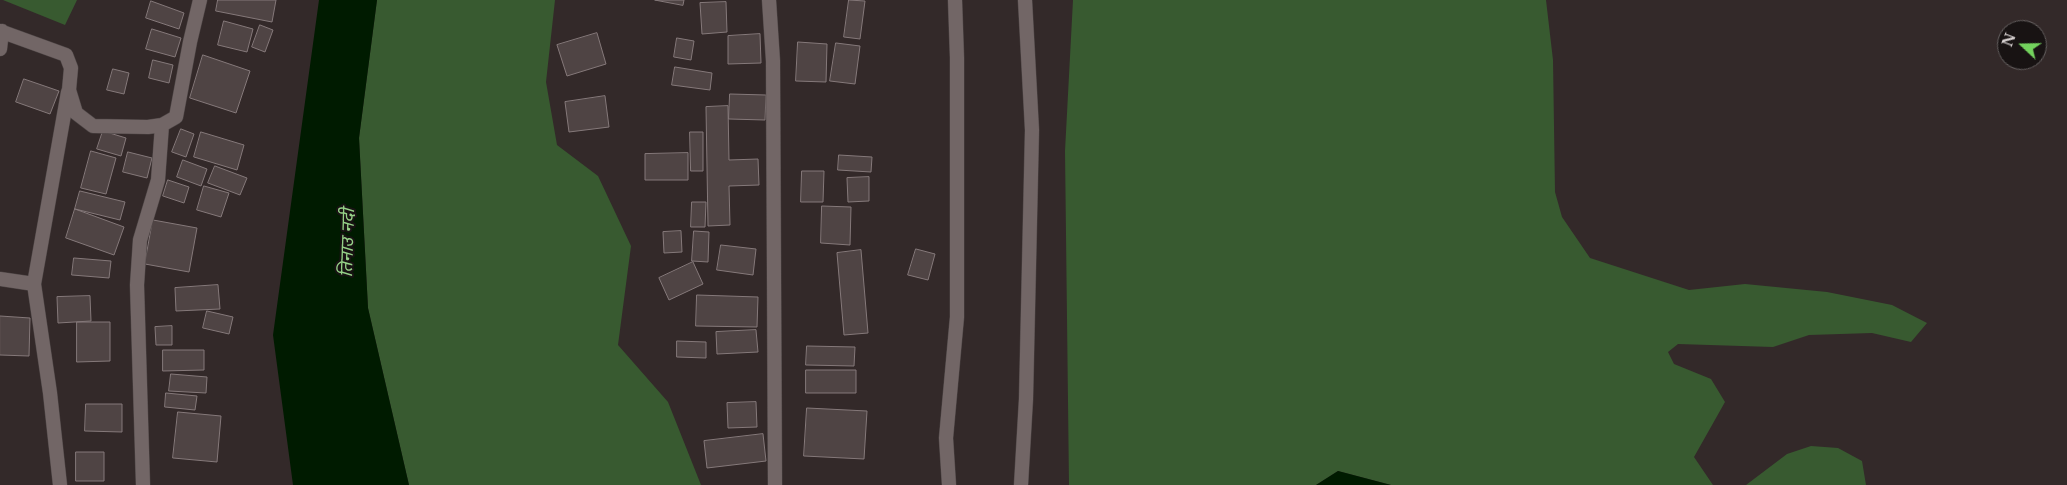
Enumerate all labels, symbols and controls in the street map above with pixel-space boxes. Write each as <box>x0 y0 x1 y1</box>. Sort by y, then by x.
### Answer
north arrow <box>1997 20 2047 70</box>
text: N <box>1998 31 2020 49</box>
water label: तिनाउ नदी <box>336 208 360 278</box>

